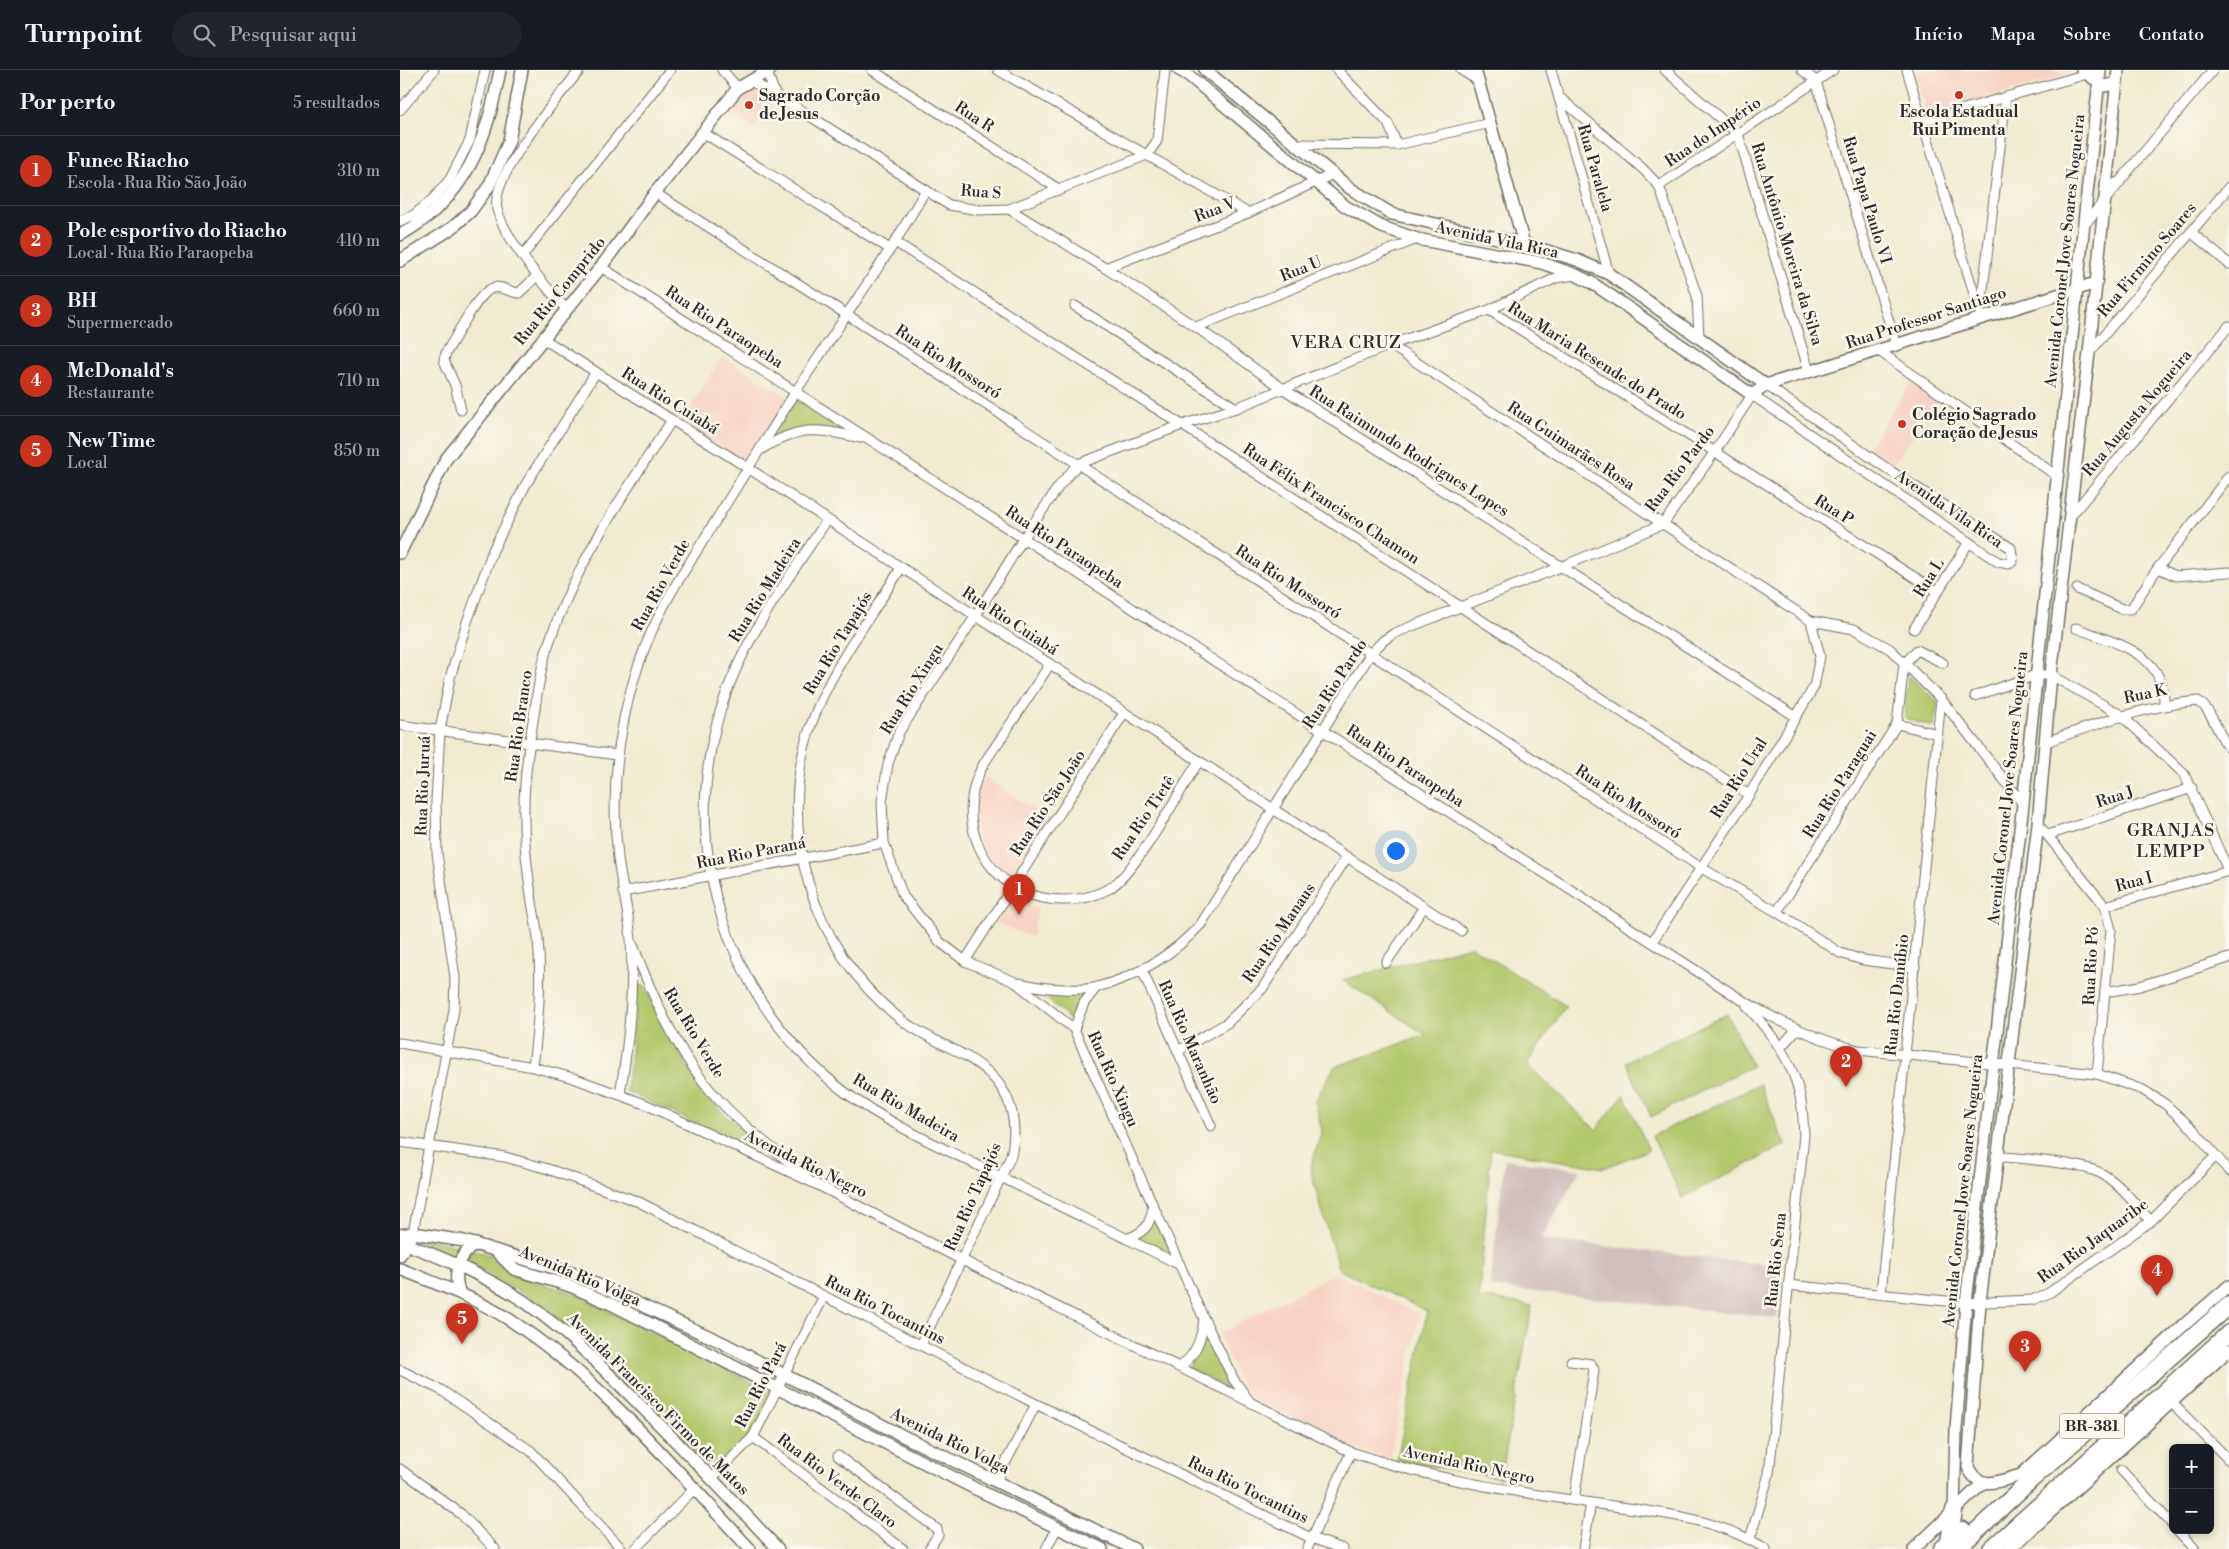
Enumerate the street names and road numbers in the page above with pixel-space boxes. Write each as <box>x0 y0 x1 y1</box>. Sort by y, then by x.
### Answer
street label: Rua do Império <box>1661 92 1765 172</box>
street label: Rua R <box>951 97 998 138</box>
street label: Avenida Coronel Jove Soares Nogueira <box>2041 112 2089 390</box>
street label: Rua Paralela <box>1573 122 1617 215</box>
street label: Rua Papa Paulo VI <box>1838 134 1896 266</box>
street label: Rua Antônio Moreira da Silva <box>1747 140 1828 349</box>
street label: Rua S <box>960 181 1002 203</box>
street label: Rua V <box>1191 193 1239 227</box>
street label: Rua Firmino Soares <box>2093 199 2201 321</box>
street label: Avenida Vila Rica <box>1432 217 1561 263</box>
street label: Rua Rio Comprido <box>510 233 610 349</box>
street label: Rua U <box>1277 252 1325 286</box>
street label: Rua Rio Paraopeba <box>661 281 788 373</box>
street label: Rua Professor Santiago <box>1843 283 2009 353</box>
street label: Rua Maria Resende do Prado <box>1504 298 1690 424</box>
street label: Rua Rio Mossoró <box>891 320 1005 404</box>
street label: Rua Augusta Nogueira <box>2078 345 2197 481</box>
street label: Rua Rio Cuiabá <box>618 363 723 439</box>
street label: Rua Raimundo Rodrigues Lopes <box>1305 381 1513 521</box>
street label: Rua Guimarães Rosa <box>1503 397 1639 495</box>
street label: Rua Rio Pardo <box>1641 422 1719 516</box>
street label: Rua Félix Francisco Chamon <box>1239 439 1424 569</box>
street label: Avenida Vila Rica <box>1890 465 2007 553</box>
street label: Rua P <box>1811 490 1857 530</box>
street label: Rua Rio Paraopeba <box>1001 501 1128 593</box>
street label: Rua Rio Madeira <box>725 533 806 646</box>
street label: Rua Rio Verde <box>627 535 695 635</box>
street label: Rua Rio Mossoró <box>1231 540 1345 624</box>
street label: Rua L <box>1909 554 1949 601</box>
street label: Rua Rio Cuiabá <box>958 582 1063 660</box>
street label: Rua Rio Tapajós <box>799 588 877 698</box>
street label: Rua Rio Pardo <box>1298 635 1372 733</box>
street label: Rua Rio Xingu <box>876 640 948 738</box>
street label: Avenida Coronel Jove Soares Nogueira <box>1984 649 2032 927</box>
street label: Rua Rio Branco <box>501 669 537 783</box>
street label: Rua K <box>2122 679 2170 708</box>
street label: Rua Rio Paraopeba <box>1342 720 1469 812</box>
street label: Rua Rio Paraguai <box>1799 726 1881 842</box>
street label: Rua Rio Juruá <box>411 734 435 837</box>
street label: Rua Rio Ural <box>1706 734 1772 822</box>
street label: Rua Rio São João <box>1006 746 1090 860</box>
street label: Rua Rio Mossoró <box>1571 760 1685 844</box>
street label: Rua Rio Tietê <box>1108 772 1180 864</box>
street label: Rua J <box>2093 781 2137 813</box>
street label: Rua Rio Paraná <box>695 832 808 873</box>
street label: Rua I <box>2113 867 2155 897</box>
street label: Rua Rio Manaus <box>1238 879 1320 987</box>
street label: Rua Rio Pó <box>2079 926 2103 1006</box>
street label: Rua Rio Danúbio <box>1881 933 1913 1057</box>
street label: Rua Rio Maranhão <box>1154 977 1226 1107</box>
street label: Rua Rio Verde <box>659 984 729 1082</box>
street label: Rua Rio Xingu <box>1083 1028 1143 1130</box>
street label: Avenida Coronel Jove Soares Nogueira <box>1939 1052 1987 1330</box>
street label: Rua Rio Madeira <box>849 1069 964 1147</box>
street label: Avenida Rio Negro <box>740 1125 871 1202</box>
street label: Rua Rio Tapajós <box>940 1139 1006 1255</box>
street label: Rua Rio Jaquaribe <box>2034 1194 2152 1288</box>
street label: Rua Rio Sena <box>1761 1211 1791 1308</box>
street label: Avenida Rio Volga <box>515 1241 645 1311</box>
street label: Rua Rio Tocantins <box>822 1271 948 1349</box>
street label: Avenida Francisco Firmo de Matos <box>562 1308 754 1500</box>
street label: Rua Rio Pará <box>731 1338 792 1431</box>
street label: Avenida Rio Volga <box>886 1403 1014 1479</box>
road number: BR-381 <box>2060 1414 2124 1438</box>
street label: Rua Rio Verde Claro <box>773 1429 901 1533</box>
street label: Avenida Rio Negro <box>1400 1441 1537 1489</box>
street label: Rua Rio Tocantins <box>1184 1452 1312 1528</box>

